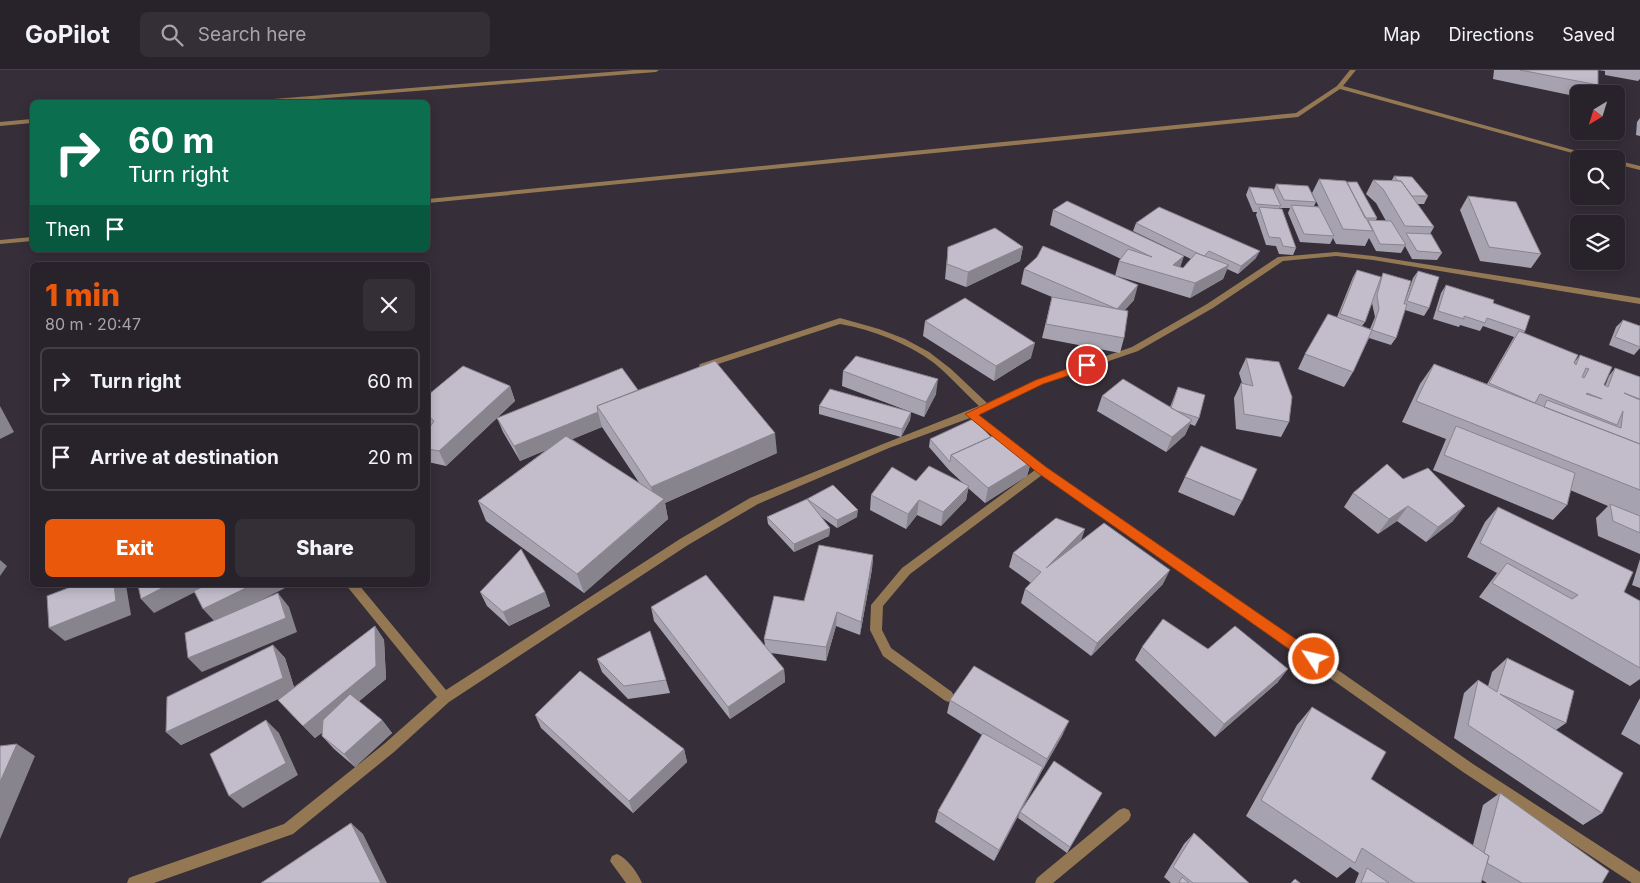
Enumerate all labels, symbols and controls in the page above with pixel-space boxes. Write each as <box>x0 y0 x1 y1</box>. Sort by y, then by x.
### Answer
search box <box>140 12 490 57</box>
text: GoPilot <box>25 20 110 49</box>
icon: search <box>158 21 186 49</box>
text: Search here <box>198 23 306 46</box>
text: Map <box>1383 24 1421 45</box>
text: Directions <box>1449 24 1534 45</box>
text: Saved <box>1562 24 1615 45</box>
north arrow <box>1570 85 1625 140</box>
map controls <box>1570 85 1625 270</box>
text: 60 m <box>128 119 215 161</box>
icon: right <box>45 120 110 185</box>
button: search <box>1570 150 1625 205</box>
text: Turn right <box>128 161 229 187</box>
icon: arrive <box>101 215 129 243</box>
button: layers <box>1570 215 1625 270</box>
text: Then <box>45 218 91 241</box>
text: 1 min <box>45 277 120 313</box>
button: close <box>363 279 415 331</box>
text: 80 m · 20:47 <box>45 314 141 334</box>
pin <box>1066 344 1108 386</box>
icon: arrive <box>1073 351 1101 379</box>
icon: right <box>47 367 75 395</box>
text: Turn right <box>90 370 181 393</box>
text: 60 m <box>367 370 413 393</box>
icon: arrive <box>47 443 75 471</box>
text: Arrive at destination <box>90 446 279 469</box>
text: 20 m <box>367 446 413 469</box>
button: Exit <box>45 519 225 577</box>
button: Share <box>235 519 415 577</box>
position arrow <box>1287 632 1339 684</box>

